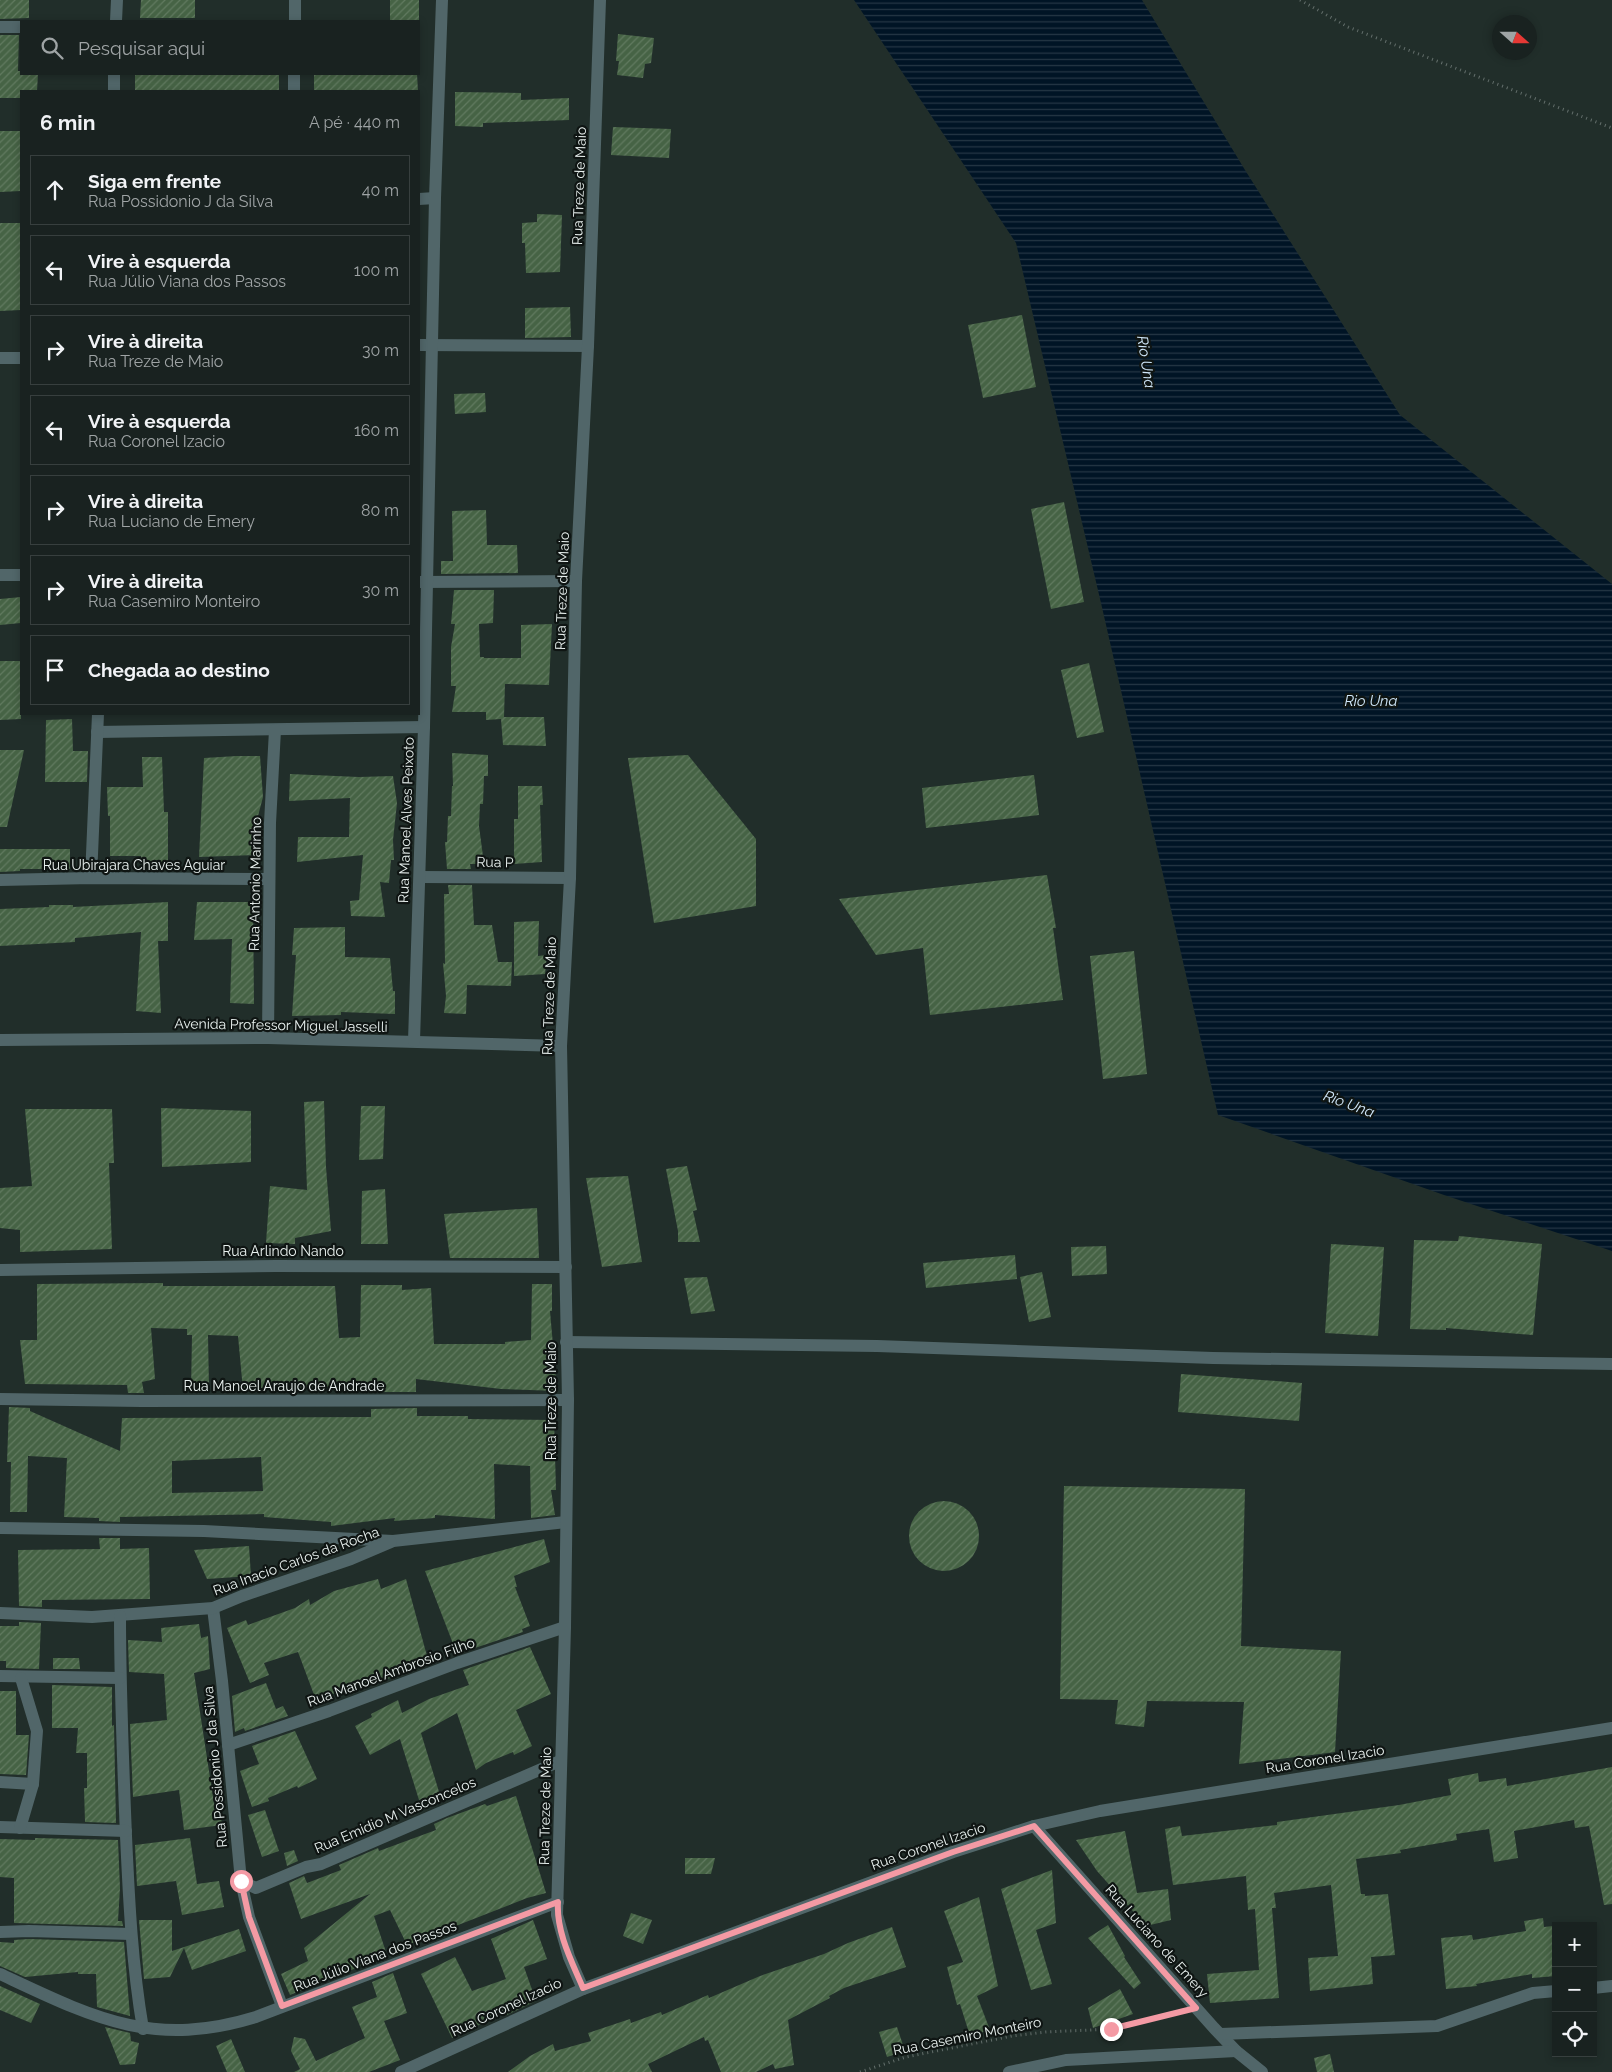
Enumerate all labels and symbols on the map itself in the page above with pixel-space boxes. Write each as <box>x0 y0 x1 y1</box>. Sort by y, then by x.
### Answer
north arrow <box>1492 15 1537 60</box>
street label: Rua Treze de Maio <box>569 127 589 245</box>
water label: Rio Una <box>1133 334 1159 390</box>
street label: Rua Treze de Maio <box>552 532 572 650</box>
water label: Rio Una <box>1345 692 1398 710</box>
street label: Rua Manoel Alves Peixoto <box>395 737 417 903</box>
street label: Rua Antonio Marinho <box>246 817 264 951</box>
street label: Rua P <box>476 854 514 870</box>
street label: Rua Ubirajara Chaves Aguiar <box>43 857 225 873</box>
street label: Rua Treze de Maio <box>539 937 559 1055</box>
street label: Avenida Professor Miguel Jasselli <box>174 1015 388 1035</box>
water label: Rio Una <box>1321 1086 1377 1122</box>
street label: Rua Arlindo Nando <box>222 1243 344 1259</box>
street label: Rua Treze de Maio <box>543 1342 559 1460</box>
street label: Rua Manoel Araujo de Andrade <box>184 1378 384 1394</box>
street label: Rua Inacio Carlos da Rocha <box>211 1523 381 1599</box>
street label: Rua Manoel Ambrosio Filho <box>305 1634 477 1710</box>
street label: Rua Possidonio J da Silva <box>200 1686 230 1848</box>
street label: Rua Coronel Izacio <box>1265 1742 1385 1776</box>
street label: Rua Treze de Maio <box>536 1747 554 1865</box>
street label: Rua Emidio M Vasconcelos <box>312 1774 478 1856</box>
street label: Rua Coronel Izacio <box>869 1819 987 1873</box>
route start <box>230 1870 253 1893</box>
street label: Rua Luciano de Emery <box>1102 1881 1212 2001</box>
street label: Rua Júlio Viana dos Passos <box>291 1917 459 1995</box>
street label: Rua Coronel Izacio <box>448 1974 564 2040</box>
street label: Rua Casemiro Monteiro <box>891 2014 1043 2058</box>
route end <box>1100 2018 1123 2041</box>

